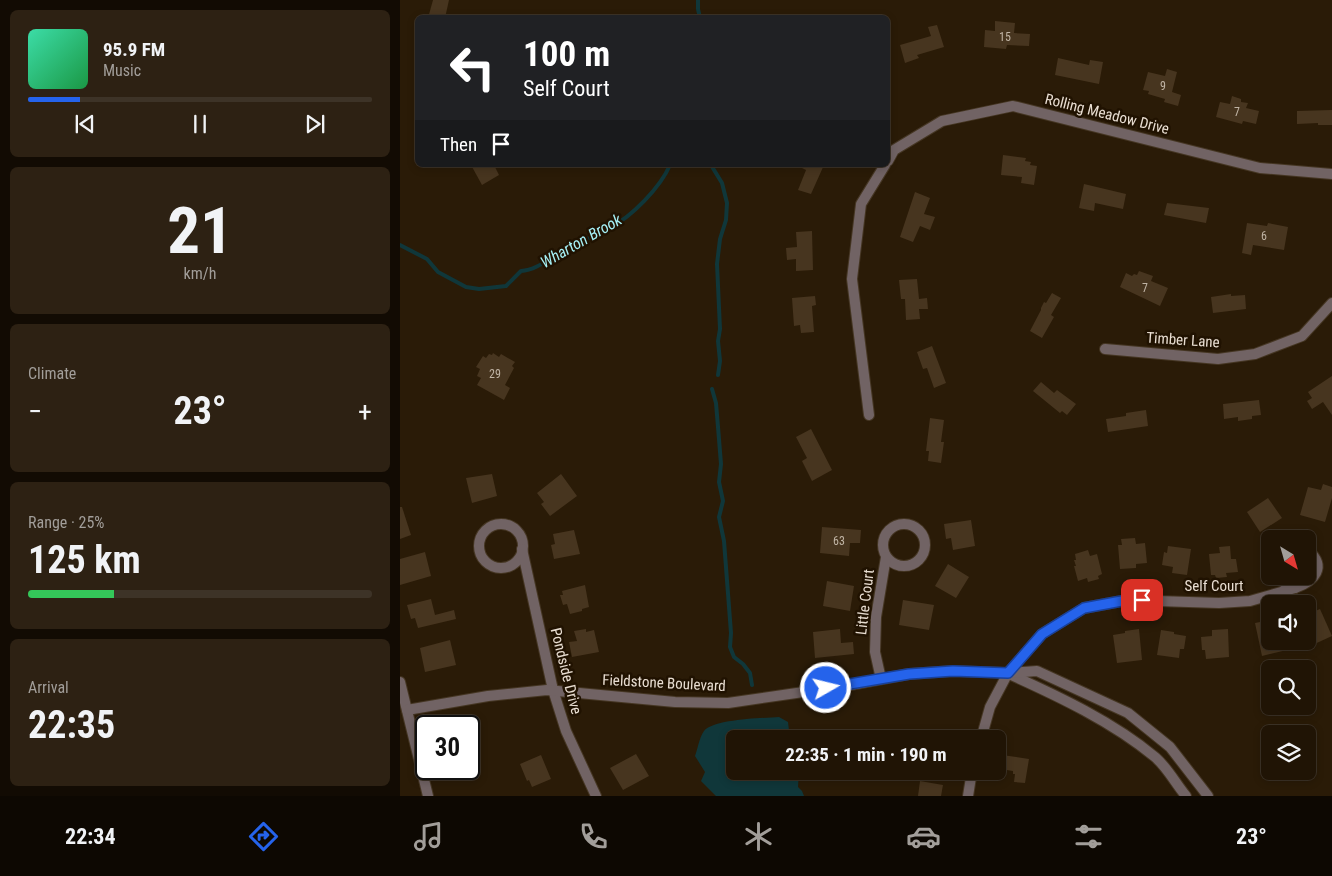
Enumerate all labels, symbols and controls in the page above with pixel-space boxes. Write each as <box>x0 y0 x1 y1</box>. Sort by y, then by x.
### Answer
house number: 15 <box>999 30 1011 44</box>
text: 100 m <box>523 34 610 75</box>
icon: left <box>440 35 505 100</box>
text: 95.9 FM <box>103 38 165 61</box>
text: Music <box>103 61 141 80</box>
text: Self Court <box>523 76 610 101</box>
house number: 9 <box>1160 79 1166 93</box>
street label: Rolling Meadow Drive <box>1043 90 1171 138</box>
house number: 7 <box>1234 105 1240 119</box>
icon: previous <box>71 110 99 138</box>
icon: pause <box>186 110 214 138</box>
icon: next <box>301 110 329 138</box>
icon: arrive <box>487 130 515 158</box>
text: Then <box>440 133 477 156</box>
text: 21 <box>167 193 233 269</box>
water label: Wharton Brook <box>537 210 626 272</box>
house number: 6 <box>1261 229 1267 243</box>
text: km/h <box>184 264 216 283</box>
house number: 7 <box>1142 281 1148 295</box>
street label: Timber Lane <box>1146 328 1220 352</box>
text: Climate <box>28 364 76 383</box>
house number: 29 <box>489 367 501 381</box>
text: 23° <box>173 389 227 433</box>
text: − <box>28 395 42 428</box>
text: + <box>358 395 372 428</box>
text: Range · 25% <box>28 513 104 532</box>
north arrow <box>1261 530 1316 585</box>
map controls <box>1261 530 1316 780</box>
house number: 63 <box>833 534 845 548</box>
text: 125 km <box>28 538 141 582</box>
street label: Little Court <box>852 568 878 636</box>
street label: Self Court <box>1184 577 1244 595</box>
pin <box>1121 579 1163 621</box>
icon: arrive <box>1128 586 1156 614</box>
button: sound <box>1261 595 1316 650</box>
street label: Pondside Drive <box>547 626 585 716</box>
button: search <box>1261 660 1316 715</box>
position arrow <box>799 661 851 713</box>
street label: Fieldstone Boulevard <box>602 671 726 695</box>
text: Arrival <box>28 678 69 697</box>
text: 22:35 <box>28 703 115 747</box>
speed limit sign: 30 <box>415 715 480 780</box>
button: layers <box>1261 725 1316 780</box>
text: 22:35 · 1 min · 190 m <box>785 743 947 766</box>
icon: directions <box>246 819 281 854</box>
icon: music <box>411 819 446 854</box>
icon: phone <box>576 819 611 854</box>
icon: climate <box>741 819 776 854</box>
icon: car <box>906 819 941 854</box>
icon: filters <box>1071 819 1106 854</box>
text: 22:34 <box>65 824 116 849</box>
text: 23° <box>1236 824 1267 849</box>

